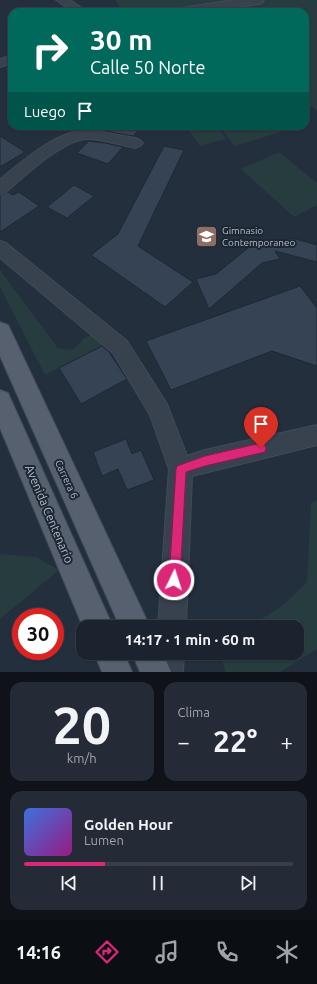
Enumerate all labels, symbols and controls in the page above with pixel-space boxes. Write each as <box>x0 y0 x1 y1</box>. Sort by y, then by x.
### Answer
icon: right <box>24 24 76 76</box>
text: 30 m <box>90 24 152 55</box>
text: Calle 50 Norte <box>90 57 205 77</box>
icon: arrive <box>74 100 96 122</box>
text: Luego <box>24 103 66 120</box>
school or university icon: Gimnasio Contemporaneo <box>193 223 219 249</box>
place label: Gimnasio Contemporaneo <box>222 225 296 248</box>
pin <box>244 407 278 448</box>
icon: arrive <box>250 413 272 435</box>
street label: Carrera 6 <box>53 458 80 501</box>
street label: Avenida Centenario <box>23 463 76 565</box>
position arrow <box>153 559 195 601</box>
speed limit sign: 30 <box>12 608 64 660</box>
text: 14:17 · 1 min · 60 m <box>125 631 255 648</box>
text: 20 <box>52 696 111 754</box>
text: Clima <box>178 705 210 719</box>
text: 22° <box>213 724 257 758</box>
text: − <box>178 729 190 754</box>
text: + <box>281 729 293 754</box>
text: km/h <box>67 751 97 765</box>
text: Golden Hour <box>84 816 173 833</box>
text: Lumen <box>84 833 124 847</box>
icon: previous <box>58 872 80 894</box>
icon: pause <box>147 872 169 894</box>
icon: next <box>237 872 259 894</box>
icon: directions <box>93 938 121 966</box>
icon: music <box>153 938 181 966</box>
icon: phone <box>213 938 241 966</box>
icon: climate <box>273 938 301 966</box>
text: 14:16 <box>16 942 61 962</box>

